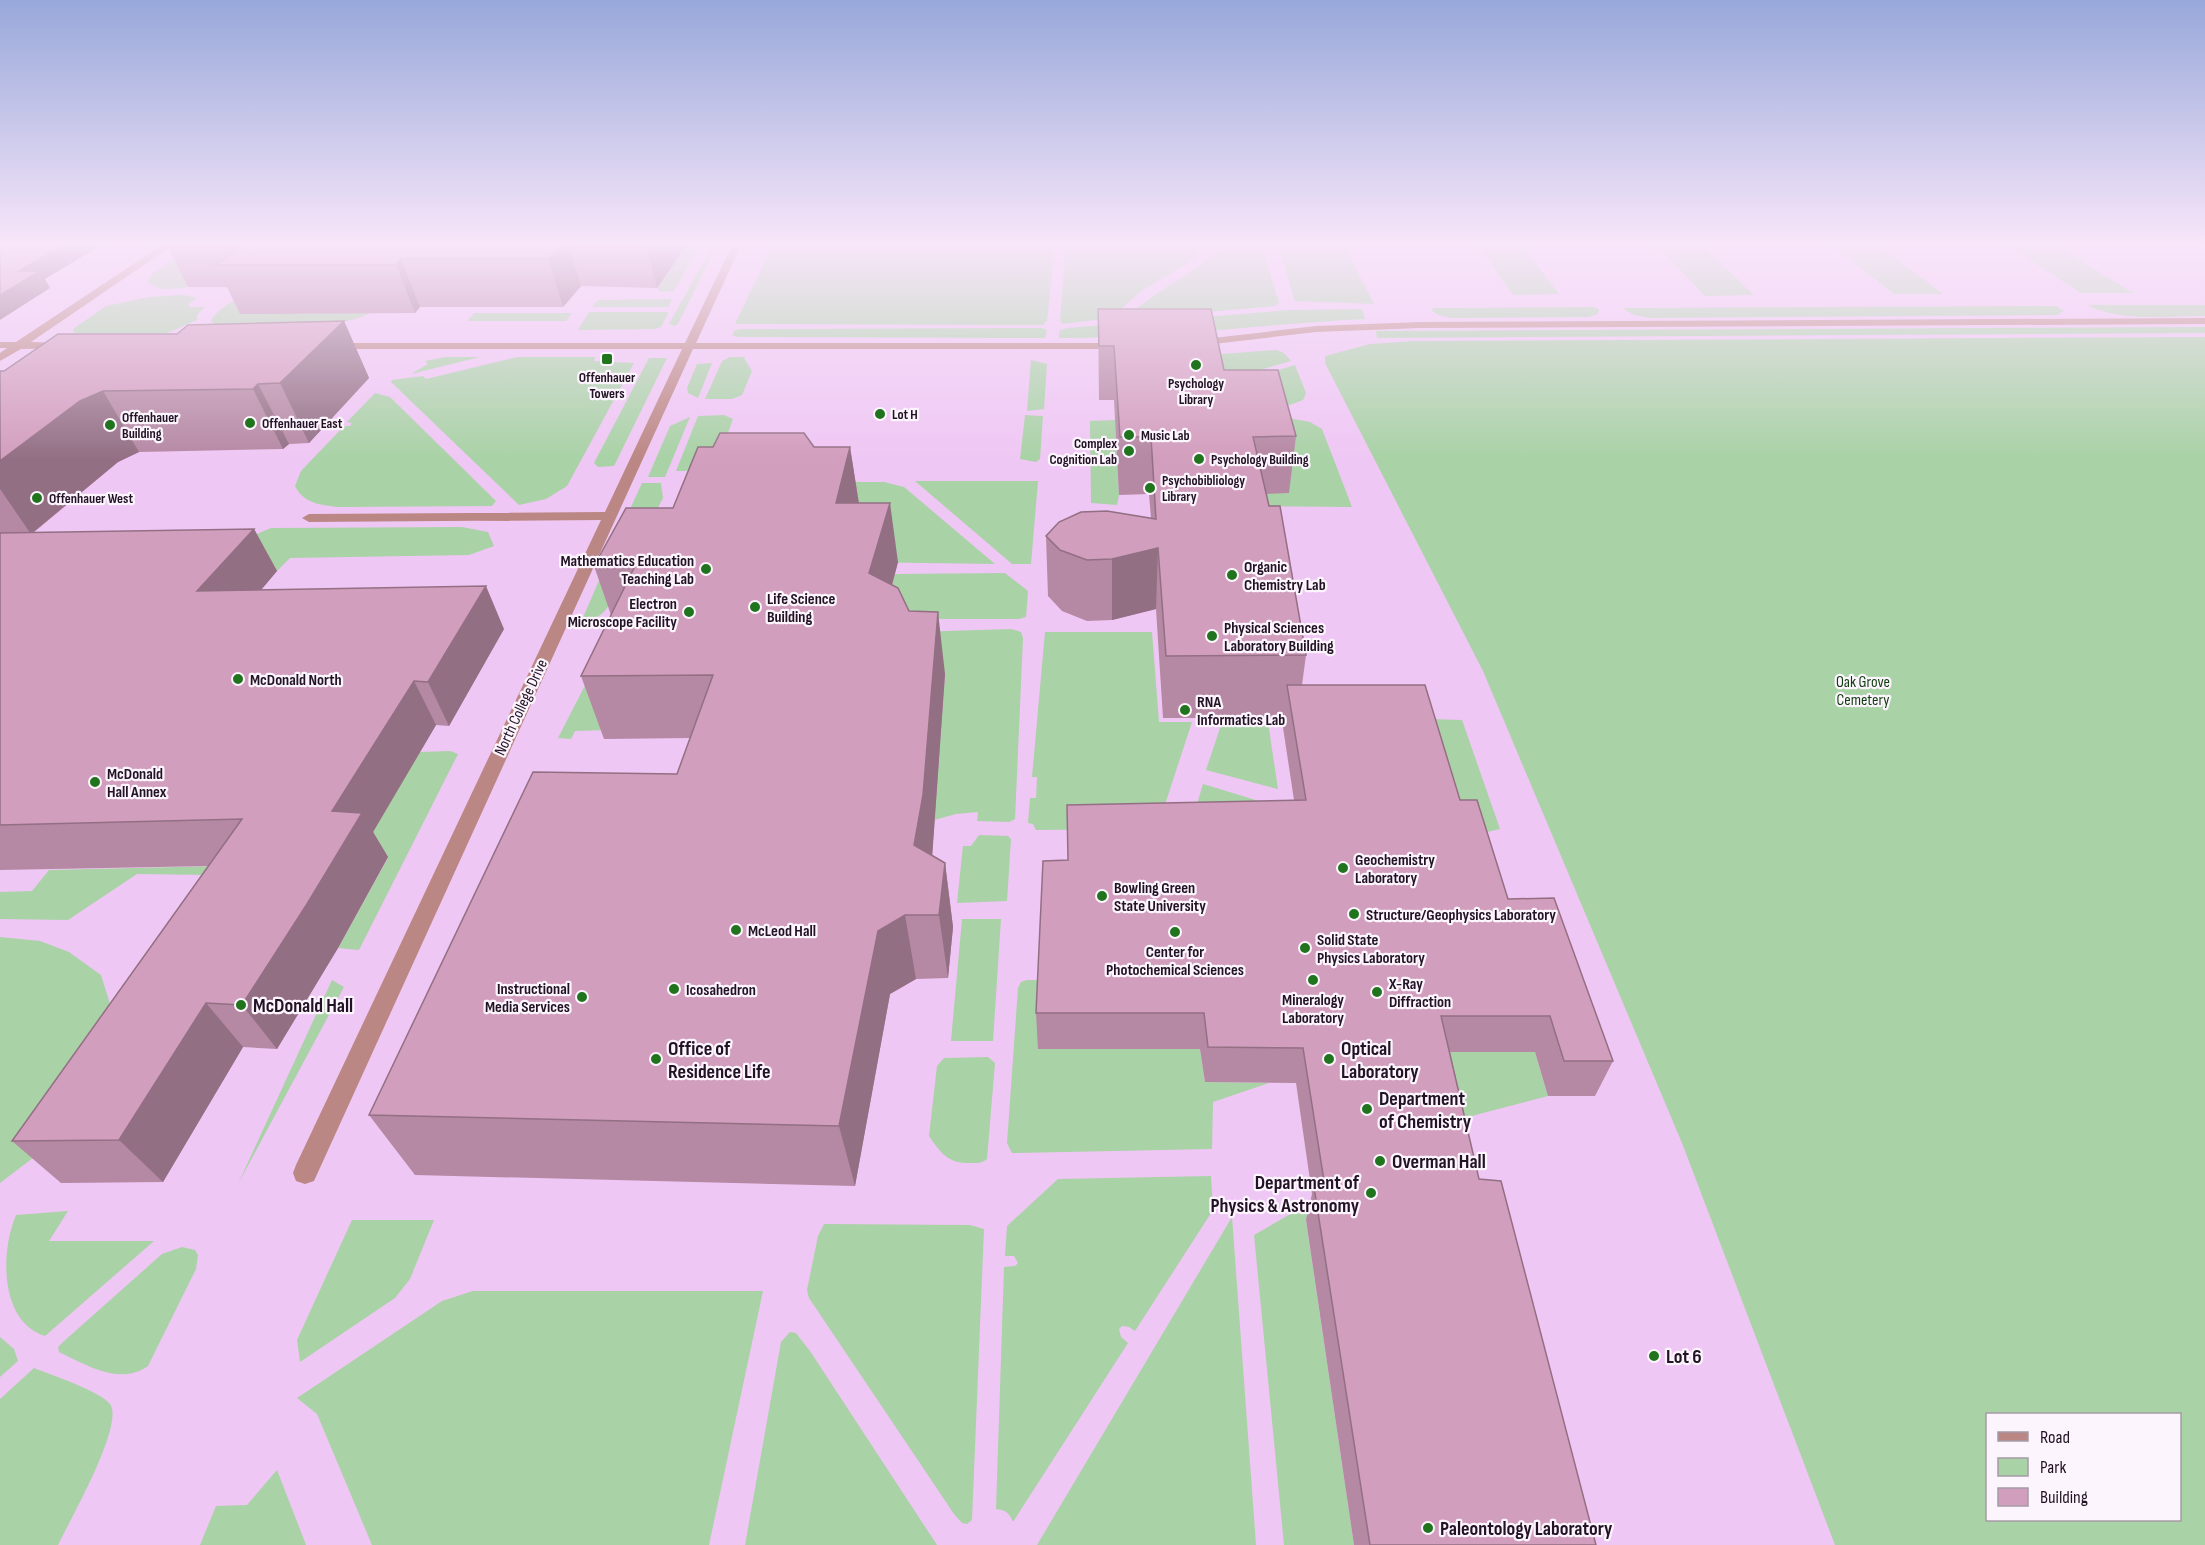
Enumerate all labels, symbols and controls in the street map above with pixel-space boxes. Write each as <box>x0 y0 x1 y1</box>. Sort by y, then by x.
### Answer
marker: Offenhauer Towers <box>600 352 614 366</box>
marker: Psychology Library <box>1189 358 1203 372</box>
place label: Offenhauer Towers <box>579 369 636 402</box>
place label: Psychology Library <box>1168 375 1224 408</box>
place label: Lot H <box>892 406 918 423</box>
marker: Lot H <box>873 407 887 421</box>
place label: Offenhauer Building <box>122 409 179 442</box>
place label: Offenhauer East <box>262 415 343 432</box>
marker: Offenhauer East <box>243 416 257 430</box>
marker: Offenhauer Building <box>103 418 117 432</box>
place label: Music Lab <box>1141 427 1190 444</box>
marker: Music Lab <box>1122 428 1136 442</box>
place label: Complex Cognition Lab <box>1050 435 1117 468</box>
marker: Complex Cognition Lab <box>1122 444 1136 458</box>
place label: Psychology Building <box>1211 451 1309 468</box>
marker: Psychology Building <box>1192 452 1206 466</box>
place label: Psychobibliology Library <box>1162 472 1245 505</box>
marker: Psychobibliology Library <box>1143 481 1157 495</box>
place label: Offenhauer West <box>49 490 133 507</box>
marker: Offenhauer West <box>30 491 44 505</box>
place label: Mathematics Education Teaching Lab <box>560 552 694 589</box>
place label: Organic Chemistry Lab <box>1244 558 1326 595</box>
marker: Mathematics Education Teaching Lab <box>699 562 713 576</box>
marker: Organic Chemistry Lab <box>1225 568 1239 582</box>
place label: Life Science Building <box>767 590 835 627</box>
place label: Electron Microscope Facility <box>568 595 677 632</box>
marker: Life Science Building <box>748 600 762 614</box>
marker: Electron Microscope Facility <box>682 605 696 619</box>
place label: Physical Sciences Laboratory Building <box>1224 619 1334 656</box>
marker: Physical Sciences Laboratory Building <box>1205 629 1219 643</box>
street label: North College Drive <box>491 657 552 759</box>
place label: McDonald North <box>250 671 342 690</box>
marker: McDonald North <box>231 672 245 686</box>
park label: Oak Grove Cemetery <box>1836 673 1890 710</box>
place label: RNA Informatics Lab <box>1197 693 1285 730</box>
marker: RNA Informatics Lab <box>1178 703 1192 717</box>
place label: McDonald Hall Annex <box>107 765 167 802</box>
marker: McDonald Hall Annex <box>88 775 102 789</box>
place label: Geochemistry Laboratory <box>1355 851 1435 888</box>
marker: Geochemistry Laboratory <box>1336 861 1350 875</box>
place label: Bowling Green State University <box>1114 879 1206 916</box>
marker: Bowling Green State University <box>1095 889 1109 903</box>
place label: Structure/Geophysics Laboratory <box>1366 906 1556 925</box>
marker: Structure/Geophysics Laboratory <box>1347 907 1361 921</box>
place label: McLeod Hall <box>748 922 816 941</box>
marker: McLeod Hall <box>729 923 743 937</box>
marker: Center for Photochemical Sciences <box>1168 925 1182 939</box>
place label: Solid State Physics Laboratory <box>1317 931 1425 968</box>
marker: Solid State Physics Laboratory <box>1298 941 1312 955</box>
place label: Center for Photochemical Sciences <box>1106 943 1244 980</box>
marker: Mineralogy Laboratory <box>1306 973 1320 987</box>
place label: X-Ray Diffraction <box>1388 975 1451 1012</box>
place label: Instructional Media Services <box>485 980 570 1017</box>
place label: Icosahedron <box>686 981 756 1000</box>
marker: Icosahedron <box>667 982 681 996</box>
marker: X-Ray Diffraction <box>1370 985 1384 999</box>
marker: Instructional Media Services <box>575 990 589 1004</box>
place label: Mineralogy Laboratory <box>1282 991 1344 1028</box>
place label: McDonald Hall <box>253 994 353 1018</box>
marker: McDonald Hall <box>234 998 248 1012</box>
place label: Office of Residence Life <box>668 1037 770 1084</box>
place label: Optical Laboratory <box>1341 1037 1419 1084</box>
marker: Office of Residence Life <box>649 1052 663 1066</box>
marker: Optical Laboratory <box>1322 1052 1336 1066</box>
place label: Department of Chemistry <box>1379 1087 1472 1134</box>
marker: Department of Chemistry <box>1360 1102 1374 1116</box>
place label: Overman Hall <box>1392 1150 1486 1174</box>
marker: Overman Hall <box>1373 1154 1387 1168</box>
place label: Department of Physics & Astronomy <box>1210 1171 1360 1218</box>
marker: Department of Physics & Astronomy <box>1364 1186 1378 1200</box>
place label: Lot 6 <box>1666 1345 1702 1369</box>
marker: Lot 6 <box>1647 1349 1661 1363</box>
legend <box>1986 1413 2181 1521</box>
text: Road <box>2040 1427 2070 1448</box>
text: Park <box>2040 1457 2066 1478</box>
text: Building <box>2040 1487 2088 1508</box>
place label: Paleontology Laboratory <box>1440 1517 1613 1541</box>
marker: Paleontology Laboratory <box>1421 1521 1435 1535</box>

